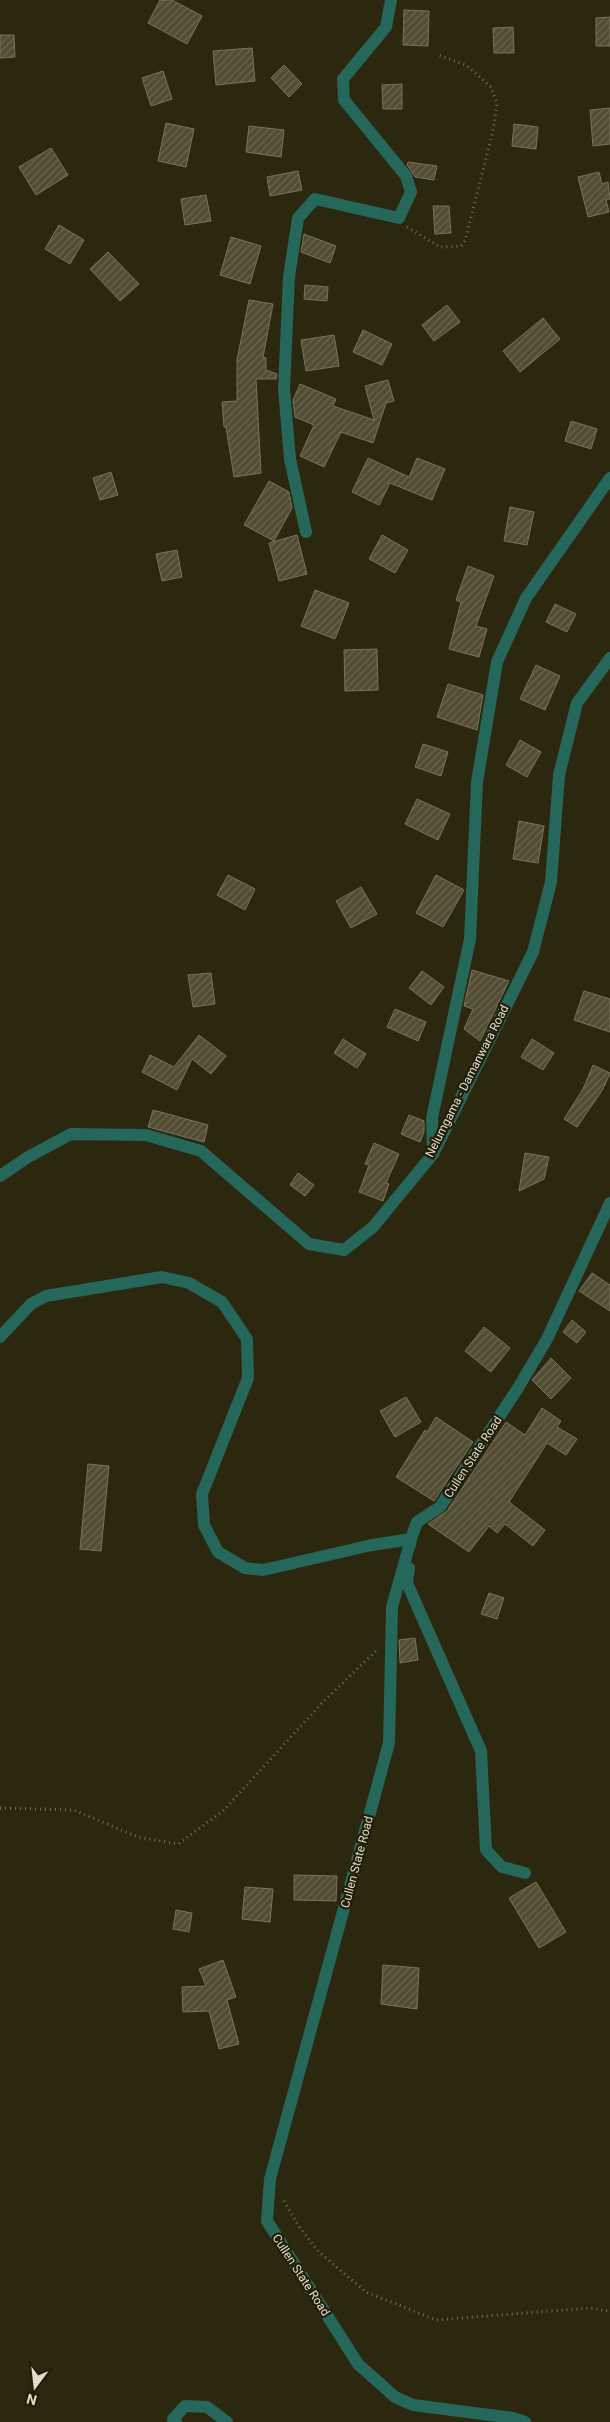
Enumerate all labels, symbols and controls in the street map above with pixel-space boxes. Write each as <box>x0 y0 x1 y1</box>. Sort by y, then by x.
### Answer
street label: Nelumgama - Damanwara Road <box>422 1003 512 1159</box>
street label: Cullen State Road <box>441 1414 505 1500</box>
street label: Cullen State Road <box>338 1814 376 1910</box>
street label: Cullen State Road <box>269 2232 333 2318</box>
north arrow <box>10 2362 60 2412</box>
text: N <box>25 2391 38 2409</box>

